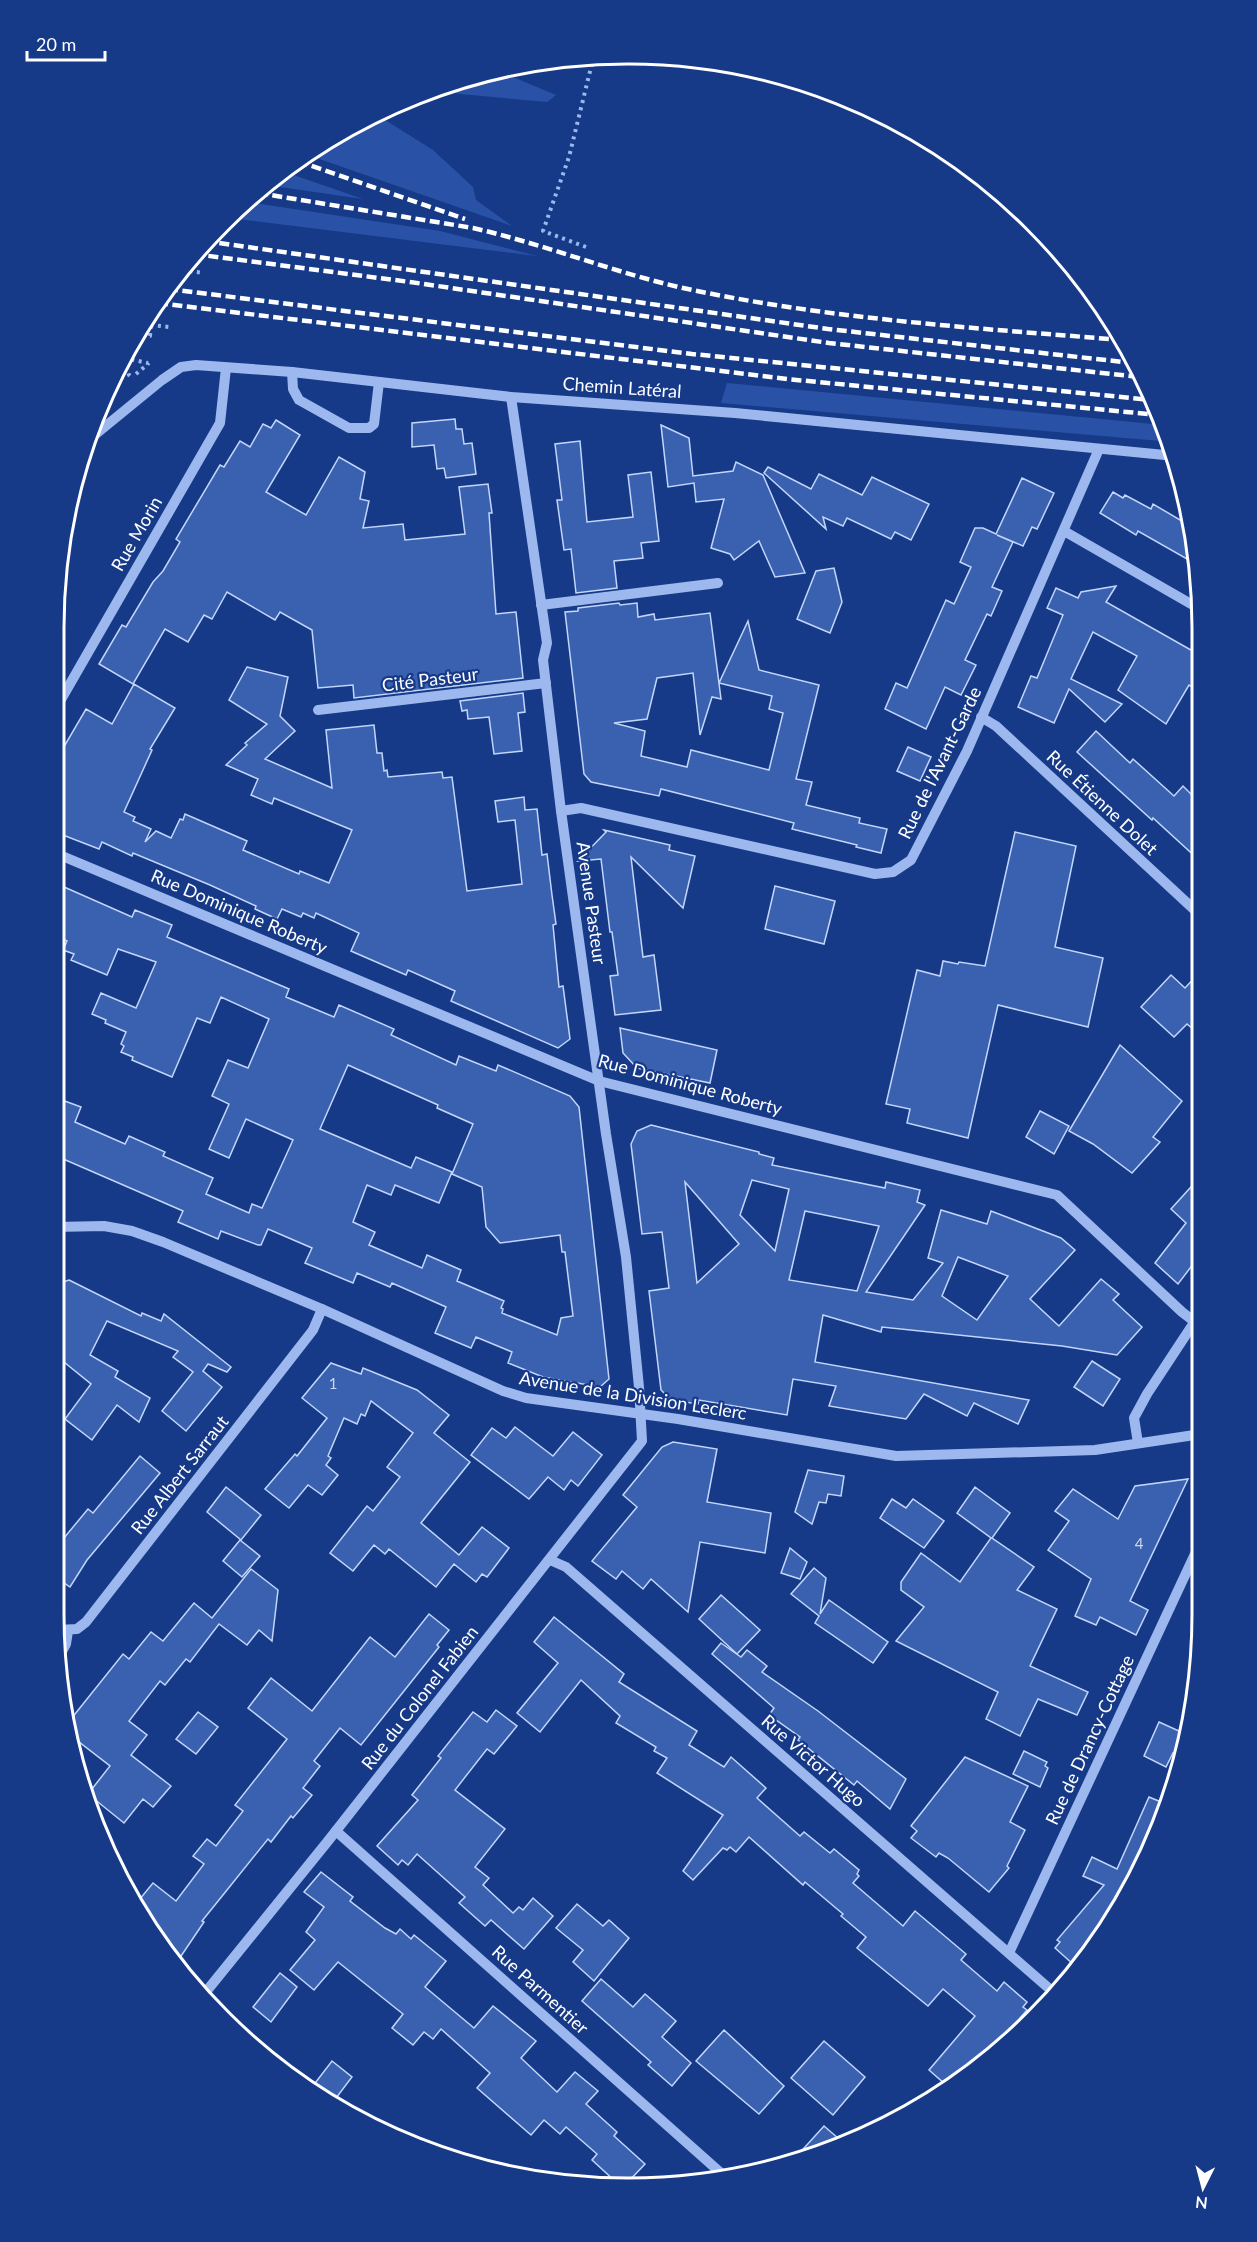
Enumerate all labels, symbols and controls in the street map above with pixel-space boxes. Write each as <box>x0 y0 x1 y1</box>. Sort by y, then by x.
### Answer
scale bar <box>27 24 105 62</box>
text: 20 m <box>36 33 76 55</box>
street label: Chemin Latéral <box>562 372 682 402</box>
street label: Rue Morin <box>106 492 166 575</box>
street label: Cité Pasteur <box>381 662 480 696</box>
street label: Rue de l'Avant-Garde <box>893 683 985 842</box>
street label: Rue Étienne Dolet <box>1043 745 1163 860</box>
street label: Avenue Pasteur <box>572 840 612 966</box>
street label: Rue Dominique Roberty <box>148 864 331 958</box>
street label: Rue Dominique Roberty <box>596 1049 785 1119</box>
street label: Avenue de la Division Leclerc <box>518 1366 749 1424</box>
house number: 1 <box>329 1374 337 1392</box>
street label: Rue Albert Sarraut <box>126 1410 233 1538</box>
house number: 4 <box>1135 1534 1144 1552</box>
street label: Rue du Colonel Fabien <box>356 1621 482 1774</box>
street label: Rue de Drancy-Cottage <box>1040 1651 1138 1828</box>
street label: Rue Victor Hugo <box>757 1709 870 1811</box>
street label: Rue Parmentier <box>488 1940 594 2039</box>
north arrow <box>1173 2158 1233 2218</box>
text: N <box>1194 2193 1209 2214</box>

